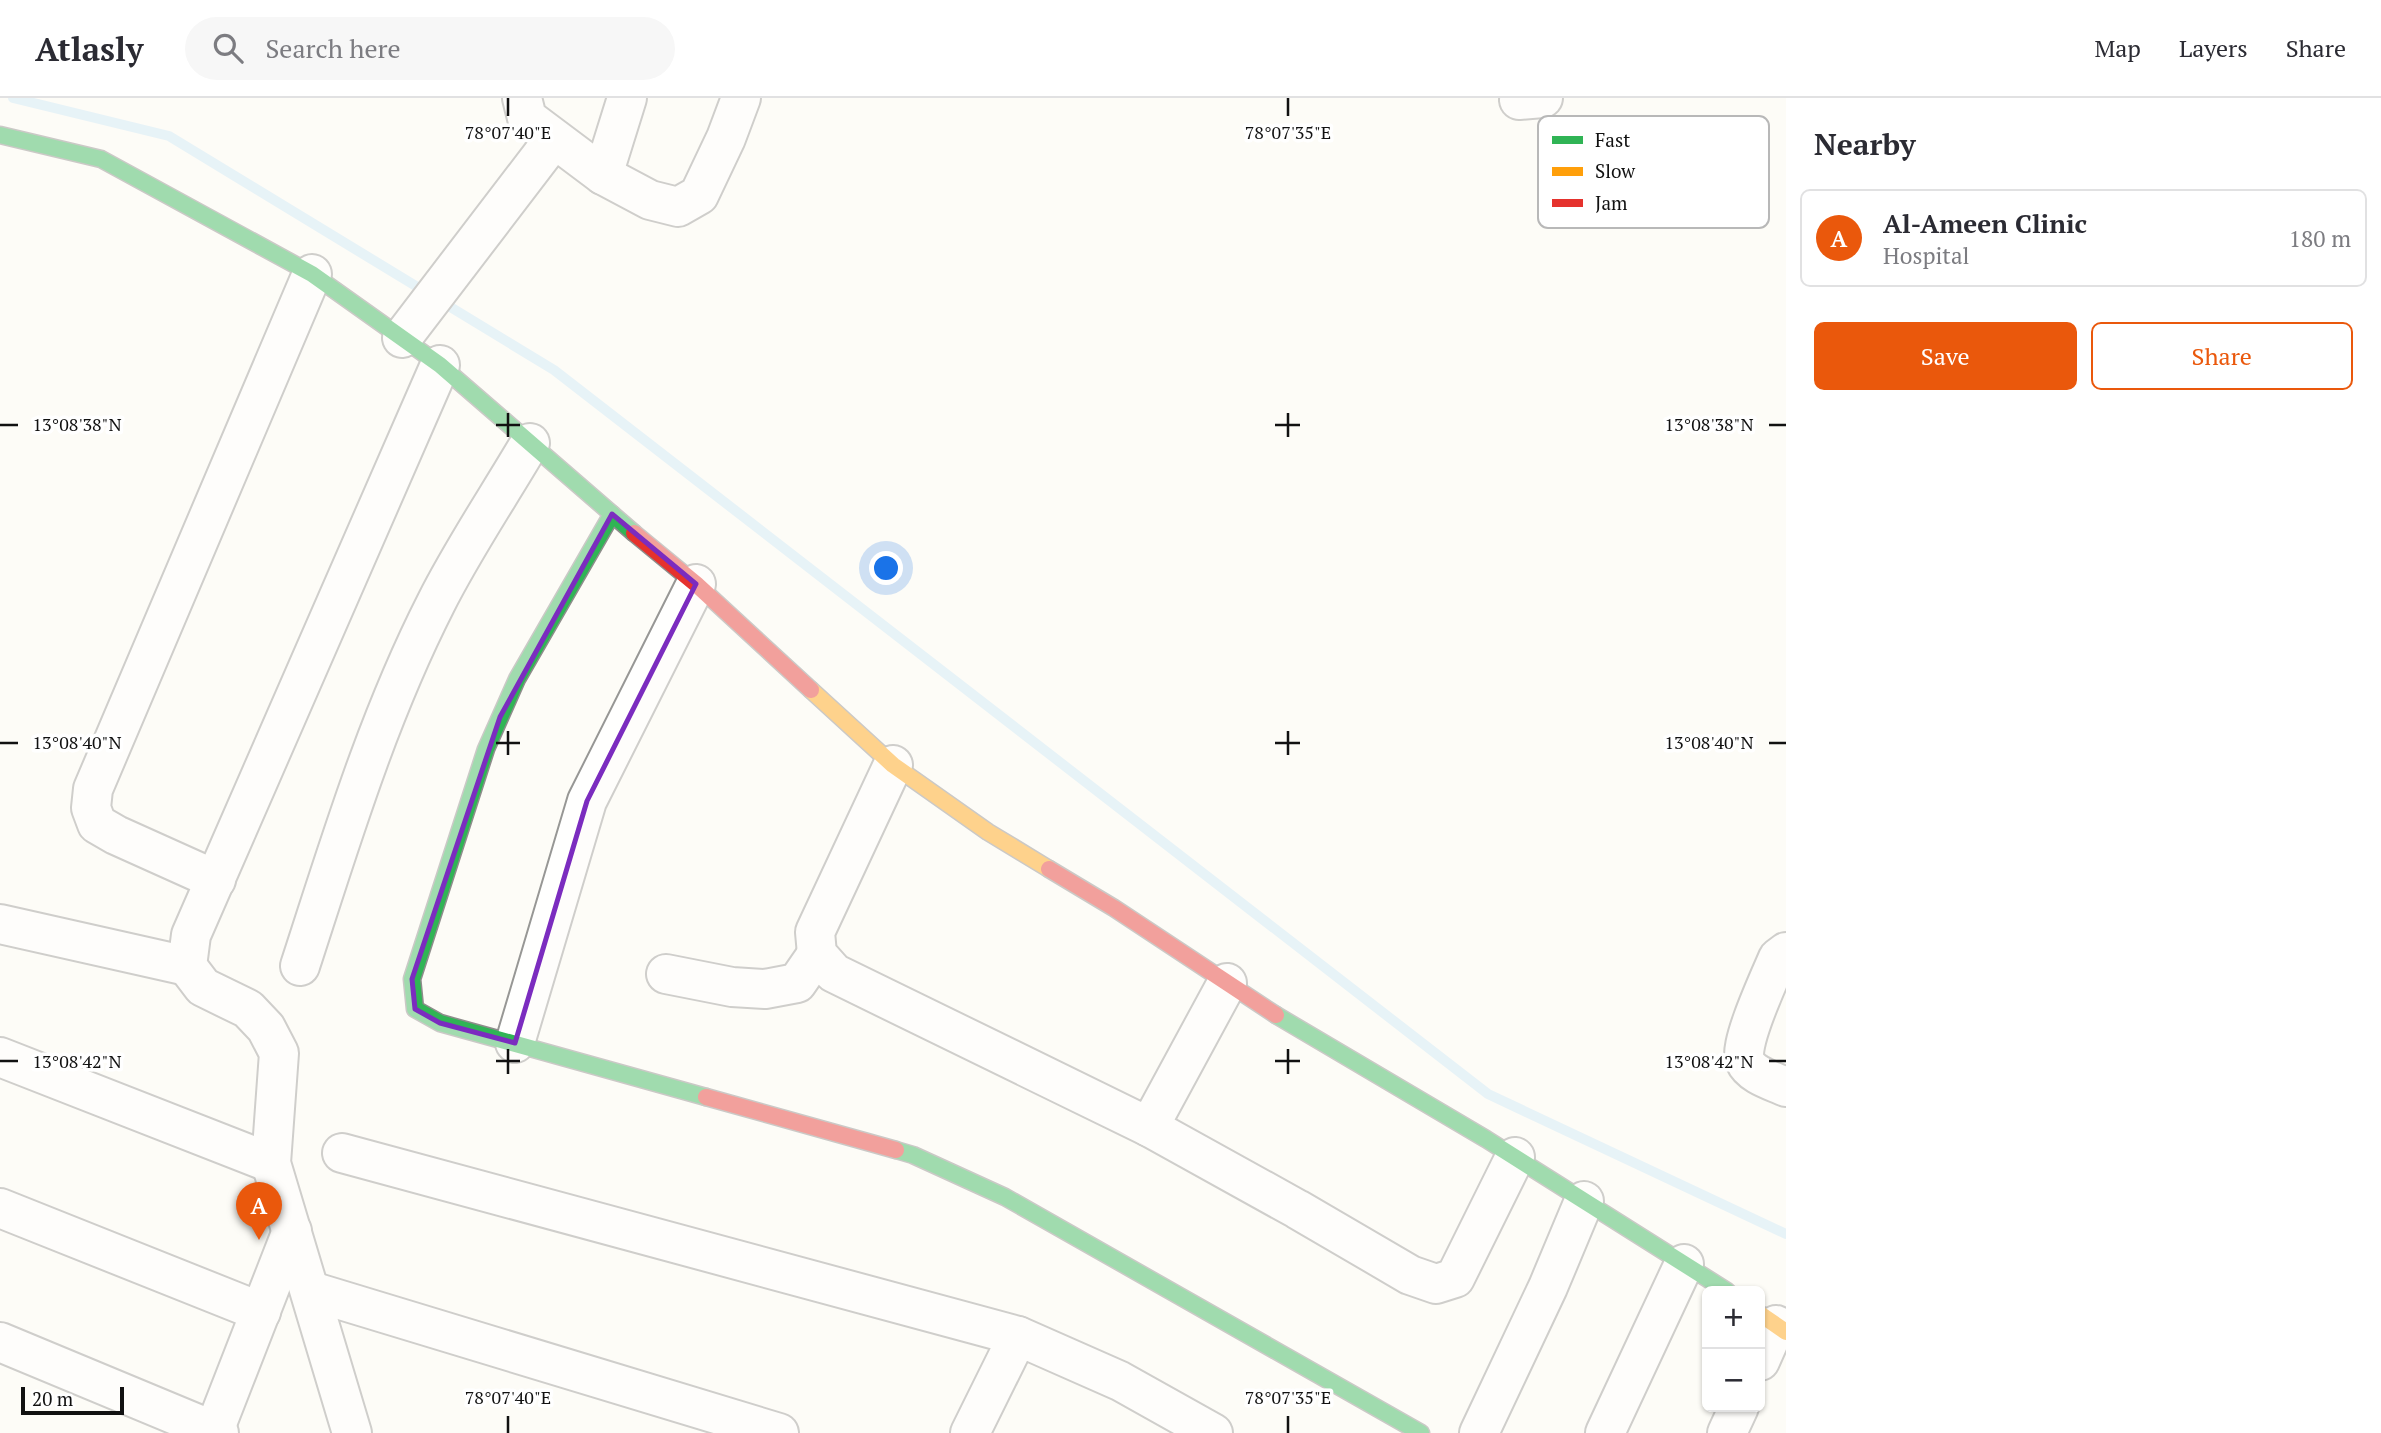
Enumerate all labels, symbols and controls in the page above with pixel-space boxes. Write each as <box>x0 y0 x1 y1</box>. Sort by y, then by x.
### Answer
search box <box>185 17 675 80</box>
text: Atlasly <box>35 27 143 70</box>
icon: search <box>209 29 247 67</box>
text: Search here <box>265 31 401 65</box>
text: Map <box>2094 32 2141 64</box>
text: Layers <box>2179 32 2248 64</box>
text: Share <box>2286 32 2346 64</box>
legend <box>1538 116 1769 228</box>
text: 78°07'40"E <box>465 120 551 144</box>
text: 78°07'35"E <box>1245 120 1331 144</box>
text: Nearby <box>1814 124 1916 164</box>
text: Fast <box>1595 127 1630 152</box>
text: Slow <box>1595 158 1636 183</box>
text: Jam <box>1595 190 1628 215</box>
text: Al-Ameen Clinic <box>1883 206 2087 240</box>
text: A <box>1831 223 1847 254</box>
text: 180 m <box>2289 223 2351 254</box>
text: Hospital <box>1883 240 1969 271</box>
button: Save <box>1814 322 2077 390</box>
button: Share <box>2091 322 2353 390</box>
text: 13°08'38"N <box>32 412 122 436</box>
text: 13°08'38"N <box>1664 412 1754 436</box>
your location <box>869 551 903 585</box>
text: 13°08'40"N <box>32 730 122 754</box>
text: 13°08'40"N <box>1664 730 1754 754</box>
text: 13°08'42"N <box>32 1049 122 1073</box>
text: 13°08'42"N <box>1664 1049 1754 1073</box>
pin: A <box>236 1182 282 1240</box>
map controls <box>1702 1286 1765 1412</box>
button: + <box>1702 1286 1765 1349</box>
button: − <box>1702 1349 1765 1412</box>
scale bar <box>21 1384 124 1416</box>
text: 78°07'40"E <box>465 1385 551 1409</box>
text: 78°07'35"E <box>1245 1385 1331 1409</box>
text: 20 m <box>32 1386 73 1411</box>

